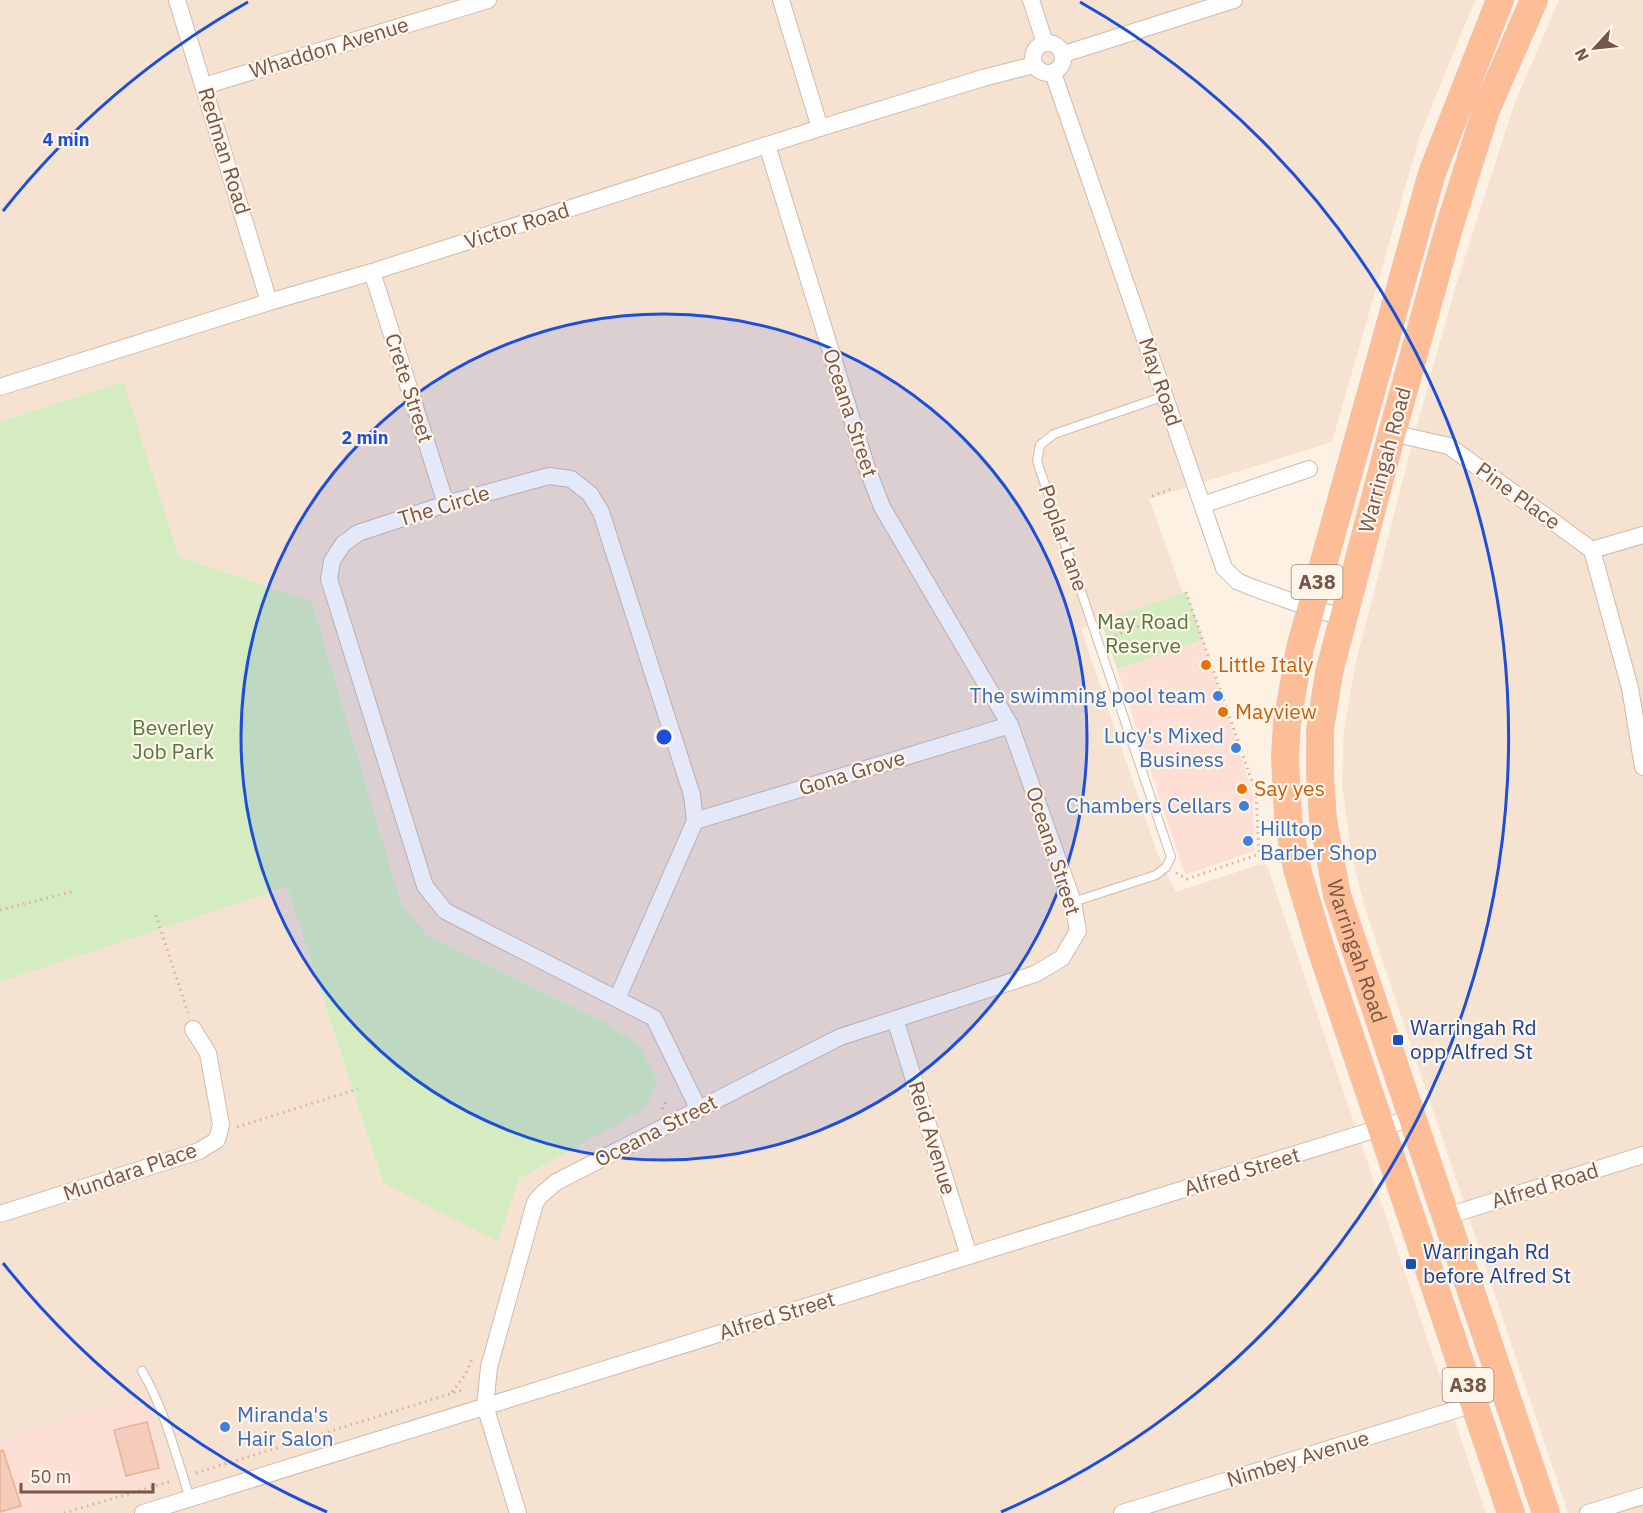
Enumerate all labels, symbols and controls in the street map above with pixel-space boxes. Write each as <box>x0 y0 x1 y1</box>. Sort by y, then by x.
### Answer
street label: Whaddon Avenue <box>246 10 412 85</box>
north arrow <box>1565 18 1625 78</box>
text: N <box>1570 45 1593 65</box>
street label: Redman Road <box>192 84 258 218</box>
text: 4 min <box>42 128 90 151</box>
street label: Victor Road <box>461 195 573 255</box>
street label: Crete Street <box>379 329 441 446</box>
street label: May Road <box>1133 334 1189 430</box>
street label: Oceana Street <box>817 345 885 481</box>
street label: Warringah Road <box>1351 384 1417 536</box>
text: 2 min <box>341 426 389 449</box>
street label: Pine Place <box>1471 455 1566 535</box>
street label: The Circle <box>395 478 493 532</box>
street label: Poplar Lane <box>1033 481 1095 595</box>
road number: A38 <box>1292 565 1342 599</box>
park label: May Road Reserve <box>1097 607 1189 659</box>
place label: Little Italy <box>1218 650 1314 678</box>
marker: Little Italy <box>1199 658 1213 672</box>
place label: The swimming pool team <box>970 681 1206 709</box>
marker: The swimming pool team <box>1211 689 1225 703</box>
place label: Mayview <box>1235 697 1317 725</box>
marker: Mayview <box>1216 705 1230 719</box>
park label: Beverley Job Park <box>132 713 215 765</box>
place label: Lucy's Mixed Business <box>1104 721 1224 773</box>
centre of rings <box>654 727 674 747</box>
marker: Lucy's Mixed Business <box>1229 741 1243 755</box>
street label: Gona Grove <box>795 743 908 802</box>
place label: Say yes <box>1254 774 1325 802</box>
marker: Say yes <box>1235 782 1249 796</box>
street label: Oceana Street <box>1020 783 1088 919</box>
place label: Chambers Cellars <box>1066 791 1232 819</box>
marker: Chambers Cellars <box>1237 799 1251 813</box>
place label: Hilltop Barber Shop <box>1260 814 1377 866</box>
marker: Hilltop Barber Shop <box>1241 834 1255 848</box>
street label: Warringah Road <box>1321 877 1394 1026</box>
place label: Warringah Rd opp Alfred St <box>1410 1013 1537 1065</box>
marker: Warringah Rd opp Alfred St <box>1391 1033 1405 1047</box>
street label: Reid Avenue <box>902 1078 963 1198</box>
street label: Oceana Street <box>590 1087 721 1173</box>
street label: Mundara Place <box>59 1135 200 1207</box>
street label: Alfred Street <box>1180 1140 1303 1202</box>
street label: Alfred Road <box>1488 1155 1602 1215</box>
place label: Warringah Rd before Alfred St <box>1423 1237 1571 1289</box>
marker: Warringah Rd before Alfred St <box>1404 1257 1418 1271</box>
street label: Alfred Street <box>715 1284 838 1346</box>
road number: A38 <box>1442 1368 1494 1402</box>
place label: Miranda's Hair Salon <box>237 1400 334 1452</box>
marker: Miranda's Hair Salon <box>218 1420 232 1434</box>
street label: Nimbey Avenue <box>1223 1423 1372 1493</box>
scale bar <box>21 1456 153 1494</box>
text: 50 m <box>30 1465 72 1488</box>

